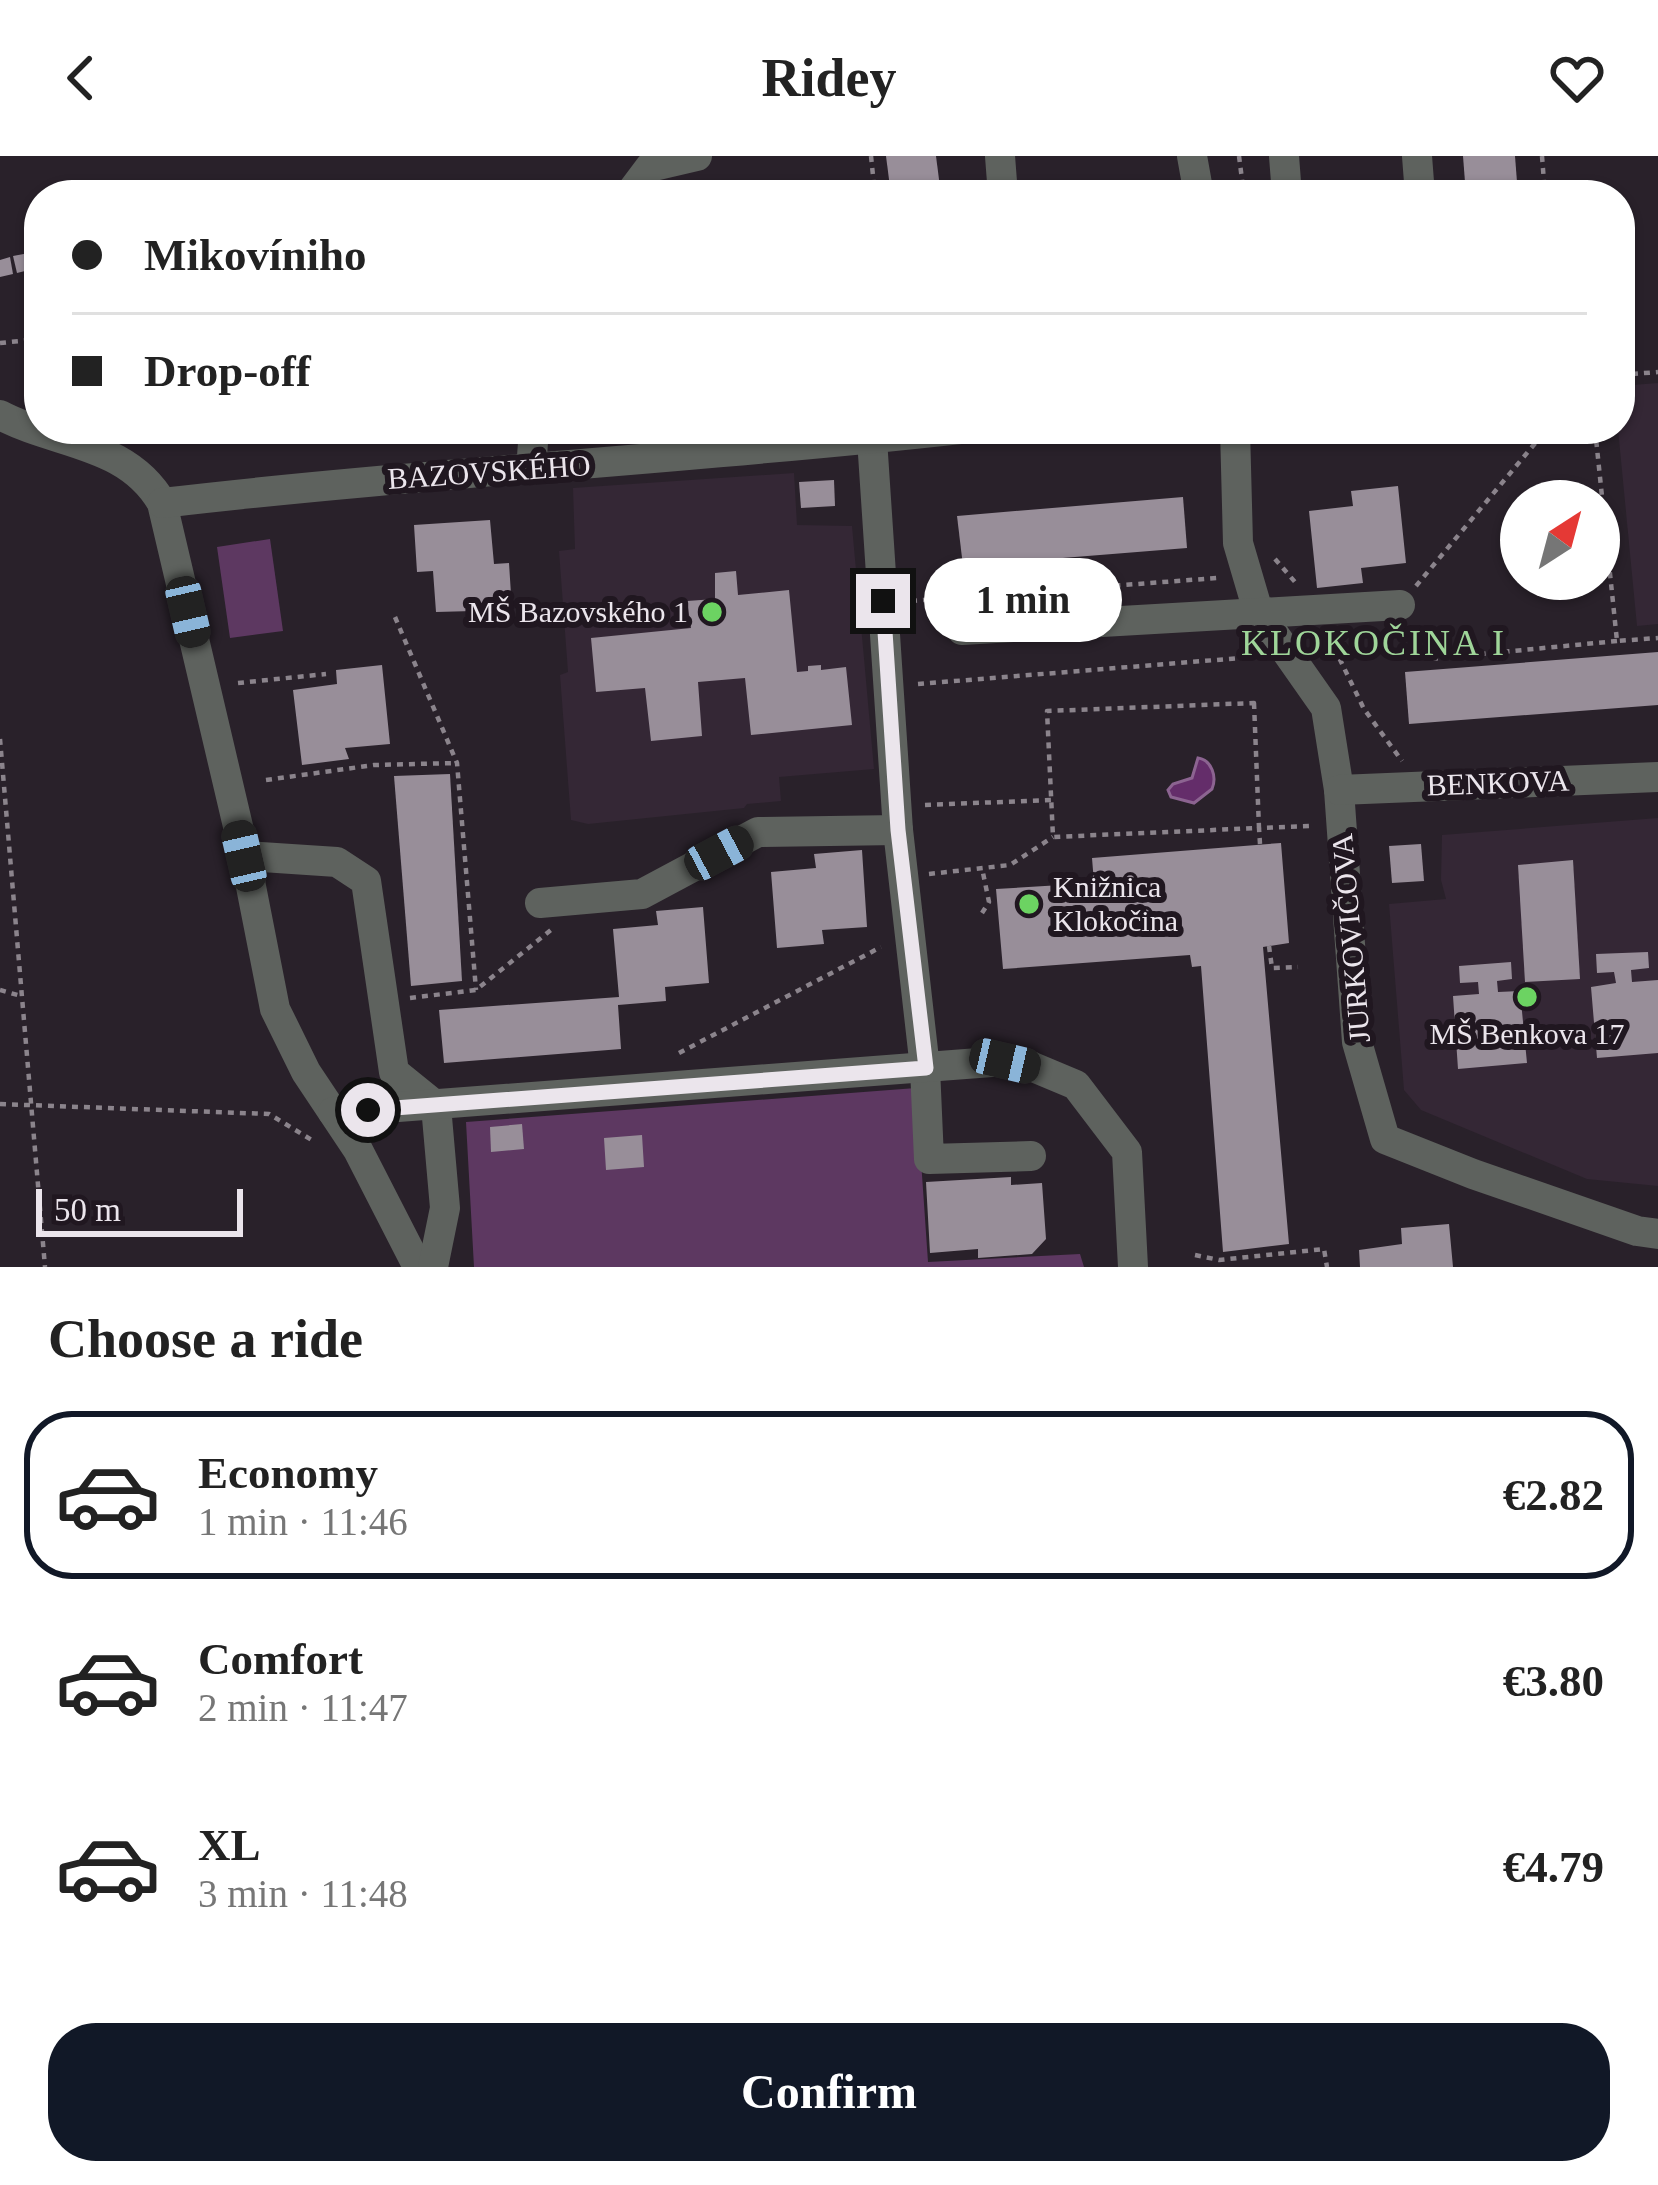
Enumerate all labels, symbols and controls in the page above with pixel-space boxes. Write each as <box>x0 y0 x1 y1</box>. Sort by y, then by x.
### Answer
icon: back <box>48 45 114 111</box>
icon: heart <box>1544 45 1610 111</box>
text: Ridey <box>762 48 897 108</box>
text: Mikovíniho <box>144 230 367 280</box>
text: Drop-off <box>144 346 311 396</box>
street label: BAZOVSKÉHO <box>386 448 592 495</box>
north arrow <box>1500 480 1620 600</box>
map controls <box>1500 480 1620 600</box>
callout: 1 min <box>925 559 1123 643</box>
car <box>162 573 214 651</box>
route end <box>856 574 910 628</box>
text: 1 min <box>976 578 1070 621</box>
place label: MŠ Bazovského 1 <box>468 595 688 628</box>
marker: MŠ Bazovského 1 <box>699 599 725 625</box>
district label: KLOKOČINA I <box>1241 623 1507 663</box>
street label: BENKOVA <box>1426 764 1570 801</box>
car <box>218 817 270 895</box>
car <box>679 820 759 886</box>
street label: JURKOVIČOVA <box>1325 832 1376 1044</box>
place label: Knižnica Klokočina <box>1053 870 1178 937</box>
marker: Knižnica Klokočina <box>1016 891 1042 917</box>
marker: MŠ Benkova 17 <box>1514 984 1540 1010</box>
place label: MŠ Benkova 17 <box>1430 1017 1625 1050</box>
car <box>966 1035 1044 1087</box>
route start <box>341 1083 395 1137</box>
scale bar <box>36 1183 243 1236</box>
text: 50 m <box>54 1192 121 1228</box>
text: Choose a ride <box>48 1309 363 1369</box>
icon: car <box>54 1441 162 1549</box>
text: Economy <box>198 1448 378 1498</box>
text: €2.82 <box>1503 1470 1604 1520</box>
text: 1 min · 11:46 <box>198 1500 408 1543</box>
icon: car <box>54 1627 162 1735</box>
text: Comfort <box>198 1634 363 1684</box>
text: €3.80 <box>1503 1656 1604 1706</box>
text: 2 min · 11:47 <box>198 1686 408 1729</box>
icon: car <box>54 1813 162 1921</box>
text: XL <box>198 1820 261 1870</box>
text: €4.79 <box>1503 1842 1604 1892</box>
text: 3 min · 11:48 <box>198 1872 408 1915</box>
button: Confirm <box>48 2023 1610 2161</box>

